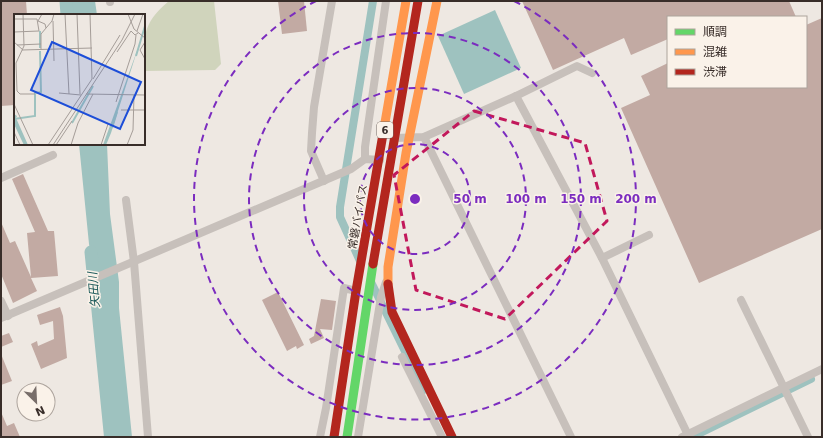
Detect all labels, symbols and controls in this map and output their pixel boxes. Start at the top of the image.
inset map [14,14,145,145]
legend [667,16,807,88]
text: 順調 [703,25,727,39]
text: 混雑 [703,45,727,59]
text: 渋滞 [703,65,727,79]
road number: 6 [377,122,393,138]
street label: 常磐バイパス [346,183,370,251]
centre of rings [408,192,422,206]
text: 50 m [453,192,487,206]
text: 100 m [505,192,547,206]
text: 150 m [560,192,602,206]
text: 200 m [615,192,657,206]
water label: 矢田川 [85,269,103,309]
north arrow [16,382,56,422]
text: N [33,403,47,418]

